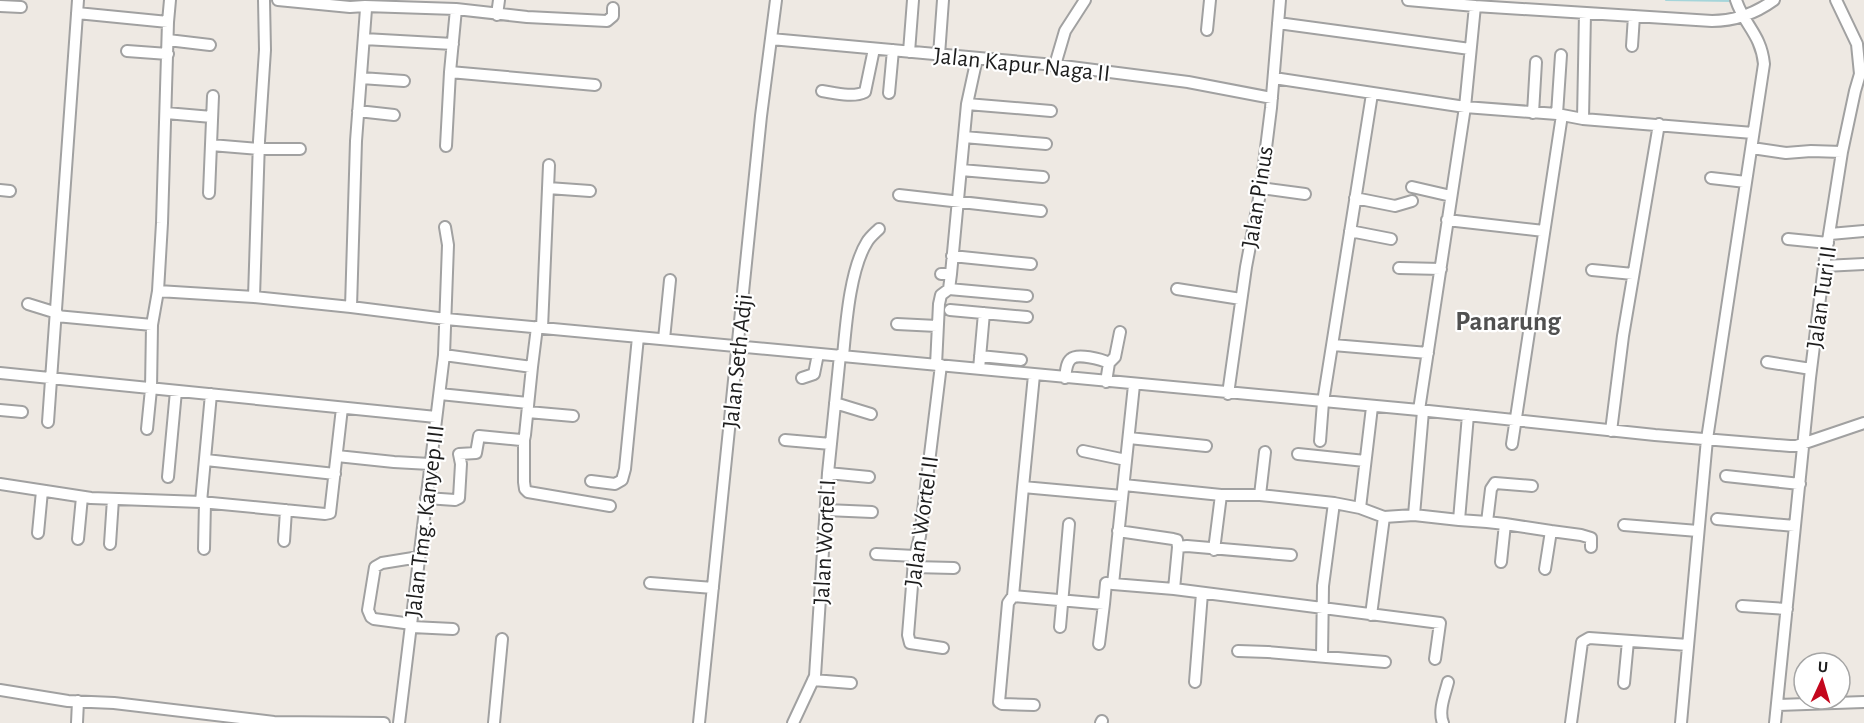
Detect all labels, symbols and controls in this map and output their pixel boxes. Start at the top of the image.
street label: Jalan Kapur Naga II [932,44,1111,86]
street label: Jalan Pinus [1238,144,1278,250]
street label: Jalan Turi II [1803,244,1841,350]
street label: Jalan Seth Adji [719,293,757,430]
district label: Panarung [1455,308,1561,335]
street label: Jalan Tmg. Kanyep III [401,423,449,619]
street label: Jalan Wortel II [901,454,943,588]
street label: Jalan Wortel I [810,479,840,605]
north arrow [1792,651,1852,711]
text: U [1817,659,1829,675]

